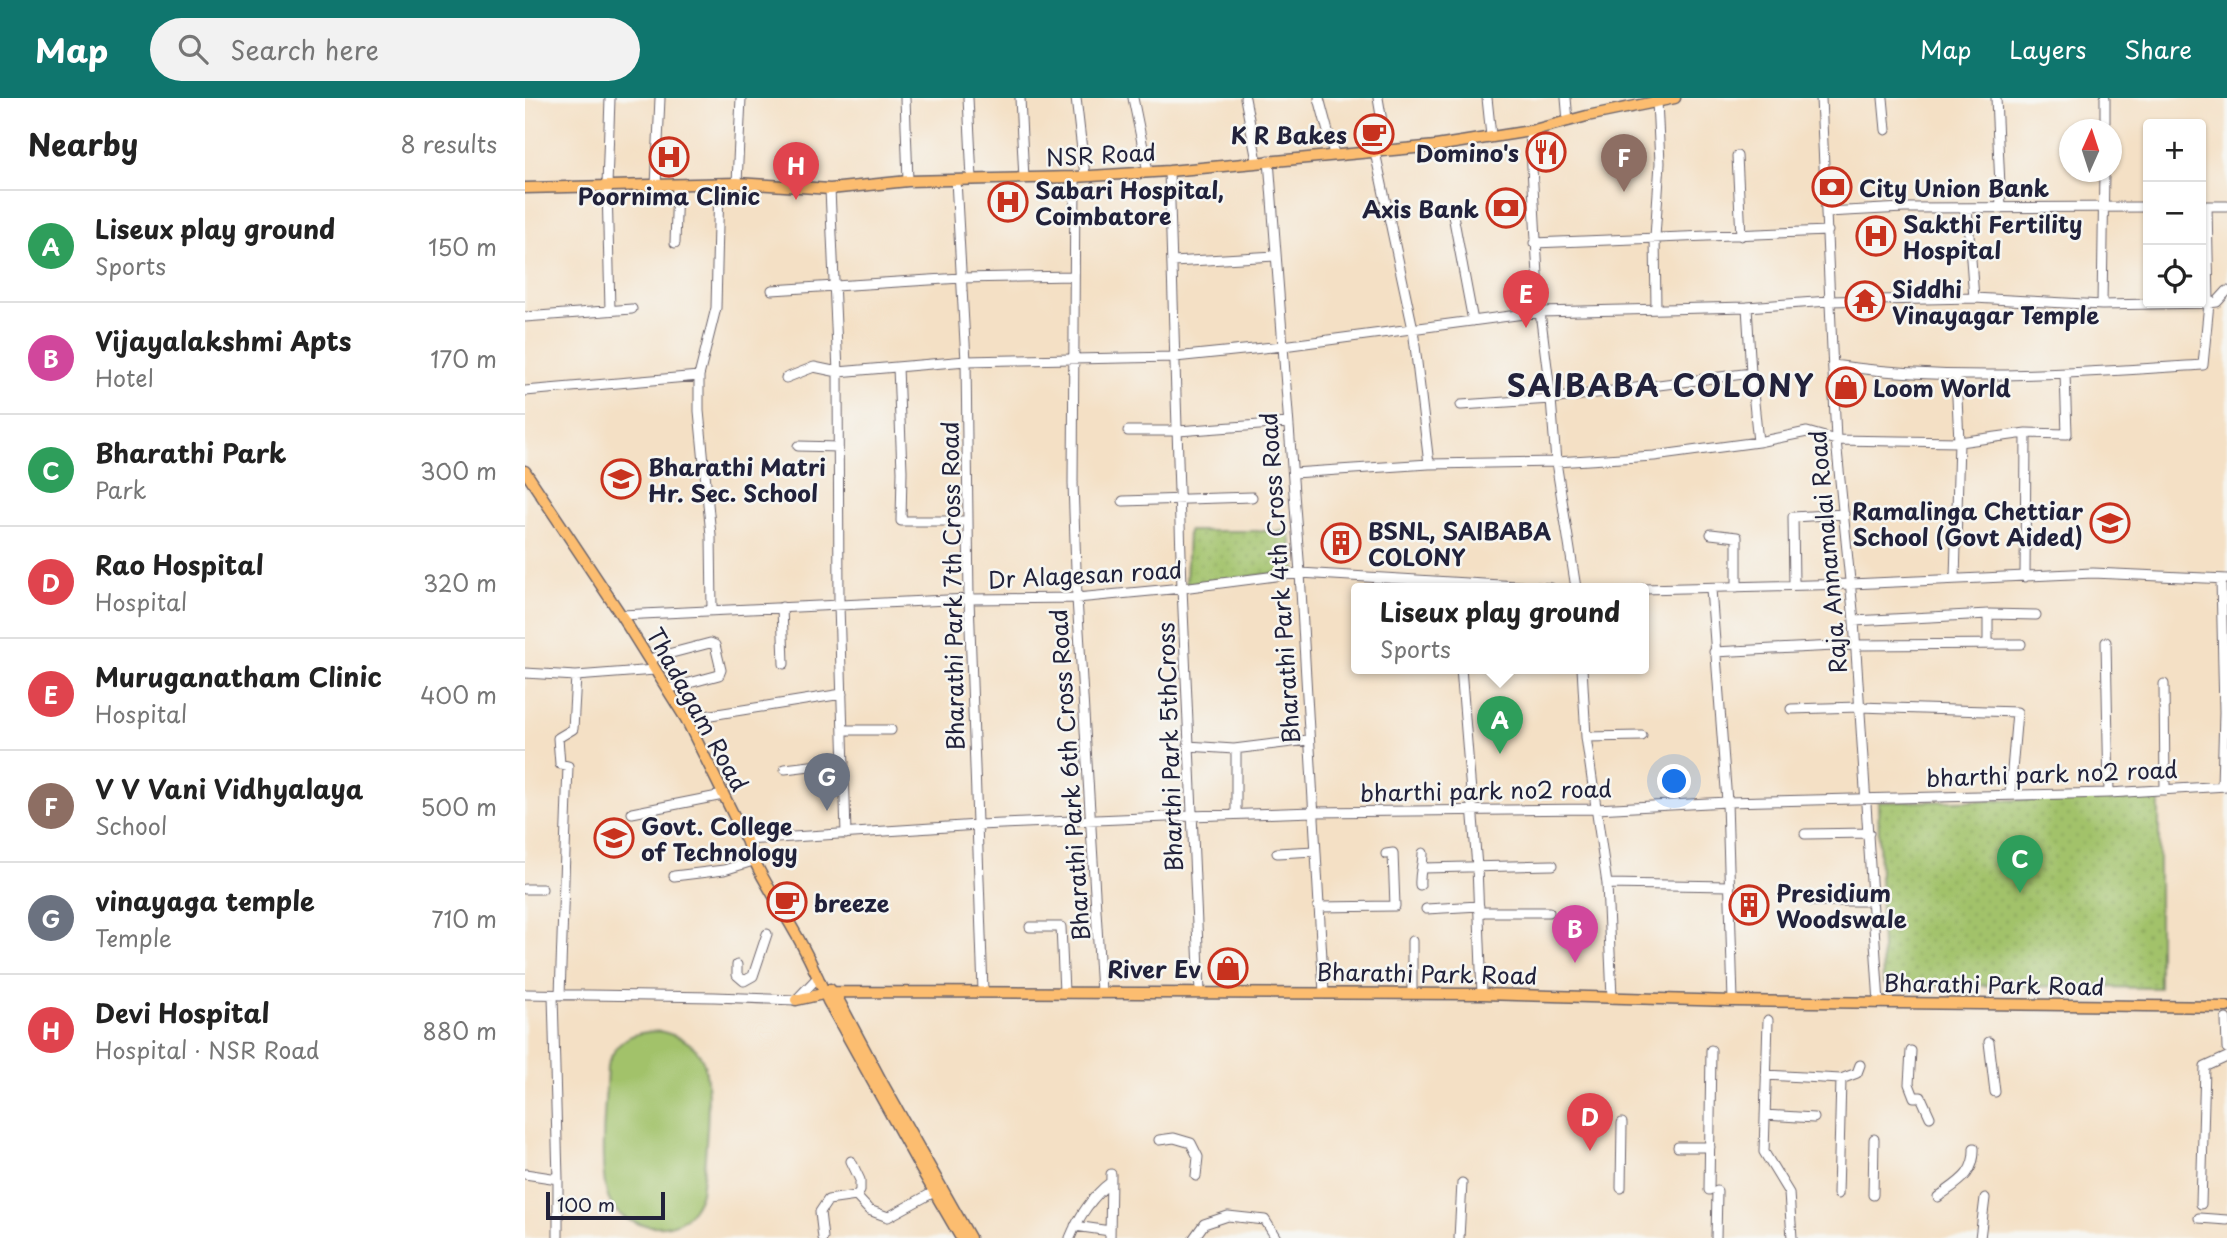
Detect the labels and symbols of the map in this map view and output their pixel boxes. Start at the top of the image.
cafe icon: K R Bakes [1353,113,1395,155]
place label: K R Bakes [1231,117,1347,152]
north arrow [2059,119,2122,182]
restaurant icon: Domino's [1525,131,1567,173]
street label: NSR Road [1045,134,1157,174]
pin: F [1601,134,1647,192]
place label: Domino's [1416,135,1519,170]
hospital icon: Poornima Clinic [648,136,690,178]
pin: H [773,142,819,200]
bank icon: City Union Bank [1811,166,1853,208]
place label: City Union Bank [1859,170,2050,205]
place label: Sabari Hospital, Coimbatore [1035,172,1224,233]
place label: Poornima Clinic [578,178,760,213]
hospital icon: Sabari Hospital, Coimbatore [987,181,1029,223]
bank icon: Axis Bank [1485,187,1527,229]
place label: Axis Bank [1362,191,1480,226]
place label: Sakthi Fertility Hospital [1903,206,2082,267]
hospital icon: Sakthi Fertility Hospital [1855,215,1897,257]
pin: E [1503,270,1549,328]
place label: Siddhi Vinayagar Temple [1892,271,2099,332]
temple icon: Siddhi Vinayagar Temple [1844,280,1886,322]
district label: SAIBABA COLONY [1507,362,1815,407]
shop icon: Loom World [1825,366,1867,408]
place label: Loom World [1873,370,2011,405]
street label: Bharathi Park 4th Cross Road [1250,411,1308,745]
street label: Bharathi Park 7th Cross Road [932,421,972,751]
street label: Raja Annamalai Road [1799,429,1855,675]
place label: Bharathi Matri Hr. Sec. School [648,449,826,510]
school or university icon: Bharathi Matri Hr. Sec. School [600,458,642,500]
place label: Ramalinga Chettiar School (Govt Aided) [1852,493,2083,554]
school or university icon: Ramalinga Chettiar School (Govt Aided) [2089,502,2131,544]
place label: BSNL, SAIBABA COLONY [1368,513,1551,574]
building icon: BSNL, SAIBABA COLONY [1320,522,1362,564]
street label: Dr Alagesan road [987,551,1183,597]
street label: Bharathi Park 6th Cross Road [1040,608,1098,942]
street label: Thadagam Road [638,621,758,797]
street label: Bharthi Park 5thCross [1147,622,1191,872]
pin: A [1477,696,1523,754]
street label: bharthi park no2 road [1926,751,2178,795]
pin: G [804,753,850,811]
your location [1657,764,1691,798]
street label: bharthi park no2 road [1360,770,1612,810]
place label: Govt. College of Technology [641,808,798,869]
school or university icon: Govt. College of Technology [593,817,635,859]
pin: C [1997,835,2043,893]
place label: Presidium Woodswale [1776,875,1907,936]
cafe icon: breeze [766,881,808,923]
building icon: Presidium Woodswale [1728,884,1770,926]
place label: breeze [814,885,890,920]
pin: B [1552,905,1598,963]
shop icon: River Ev [1207,947,1249,989]
place label: River Ev [1107,951,1201,986]
street label: Bharathi Park Road [1316,954,1538,992]
street label: Bharathi Park Road [1883,965,2105,1003]
pin: D [1567,1093,1613,1151]
scale bar [546,1189,665,1221]

